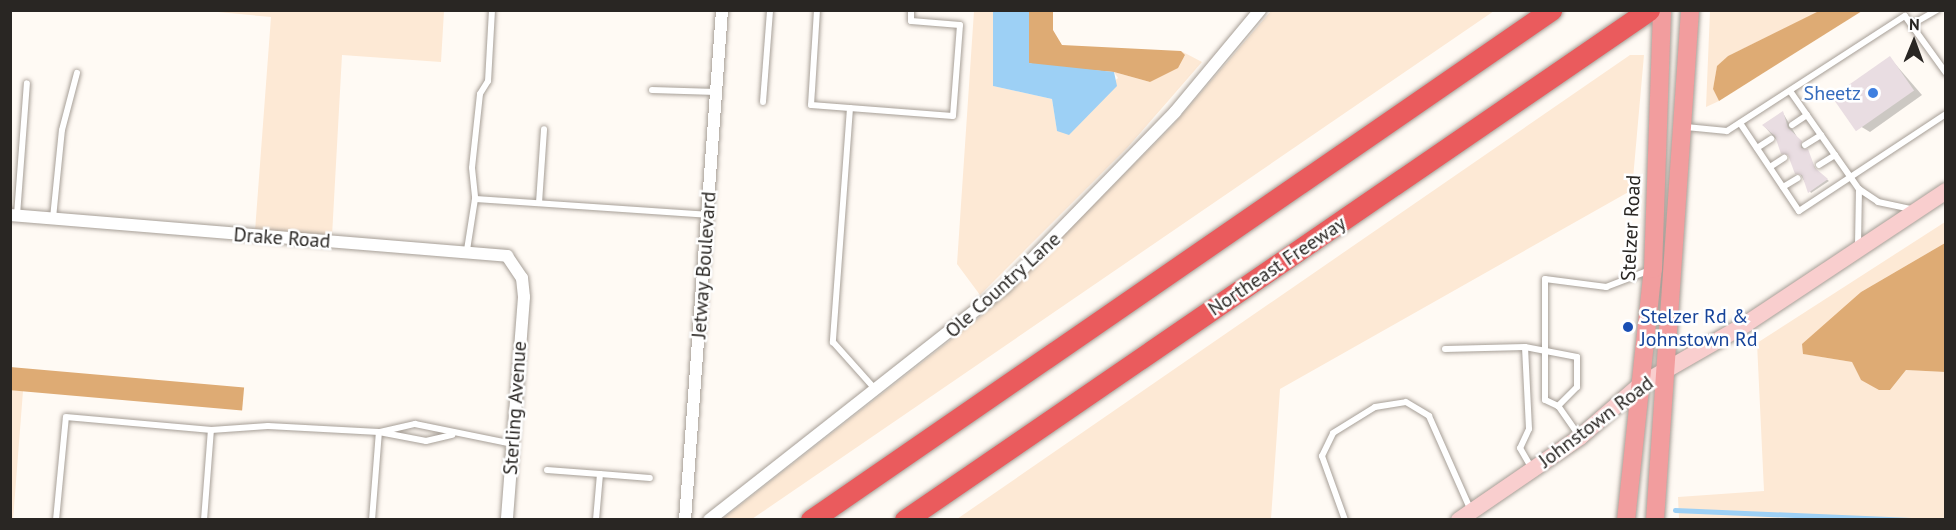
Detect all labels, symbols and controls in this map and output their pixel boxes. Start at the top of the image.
north arrow [1884,12,1944,72]
text: N [1909,14,1920,34]
place label: Sheetz [1804,81,1861,105]
marker: Sheetz [1866,86,1880,100]
street label: Stelzer Road [1616,174,1646,282]
street label: Jetway Boulevard [687,190,721,340]
street label: Northeast Freeway [1204,211,1350,321]
street label: Drake Road [233,223,331,253]
street label: Ole Country Lane [940,227,1066,343]
place label: Stelzer Rd & Johnstown Rd [1640,304,1758,351]
marker: Stelzer Rd & Johnstown Rd [1621,320,1635,334]
street label: Sterling Avenue [498,340,532,476]
street label: Johnstown Road [1534,371,1658,473]

